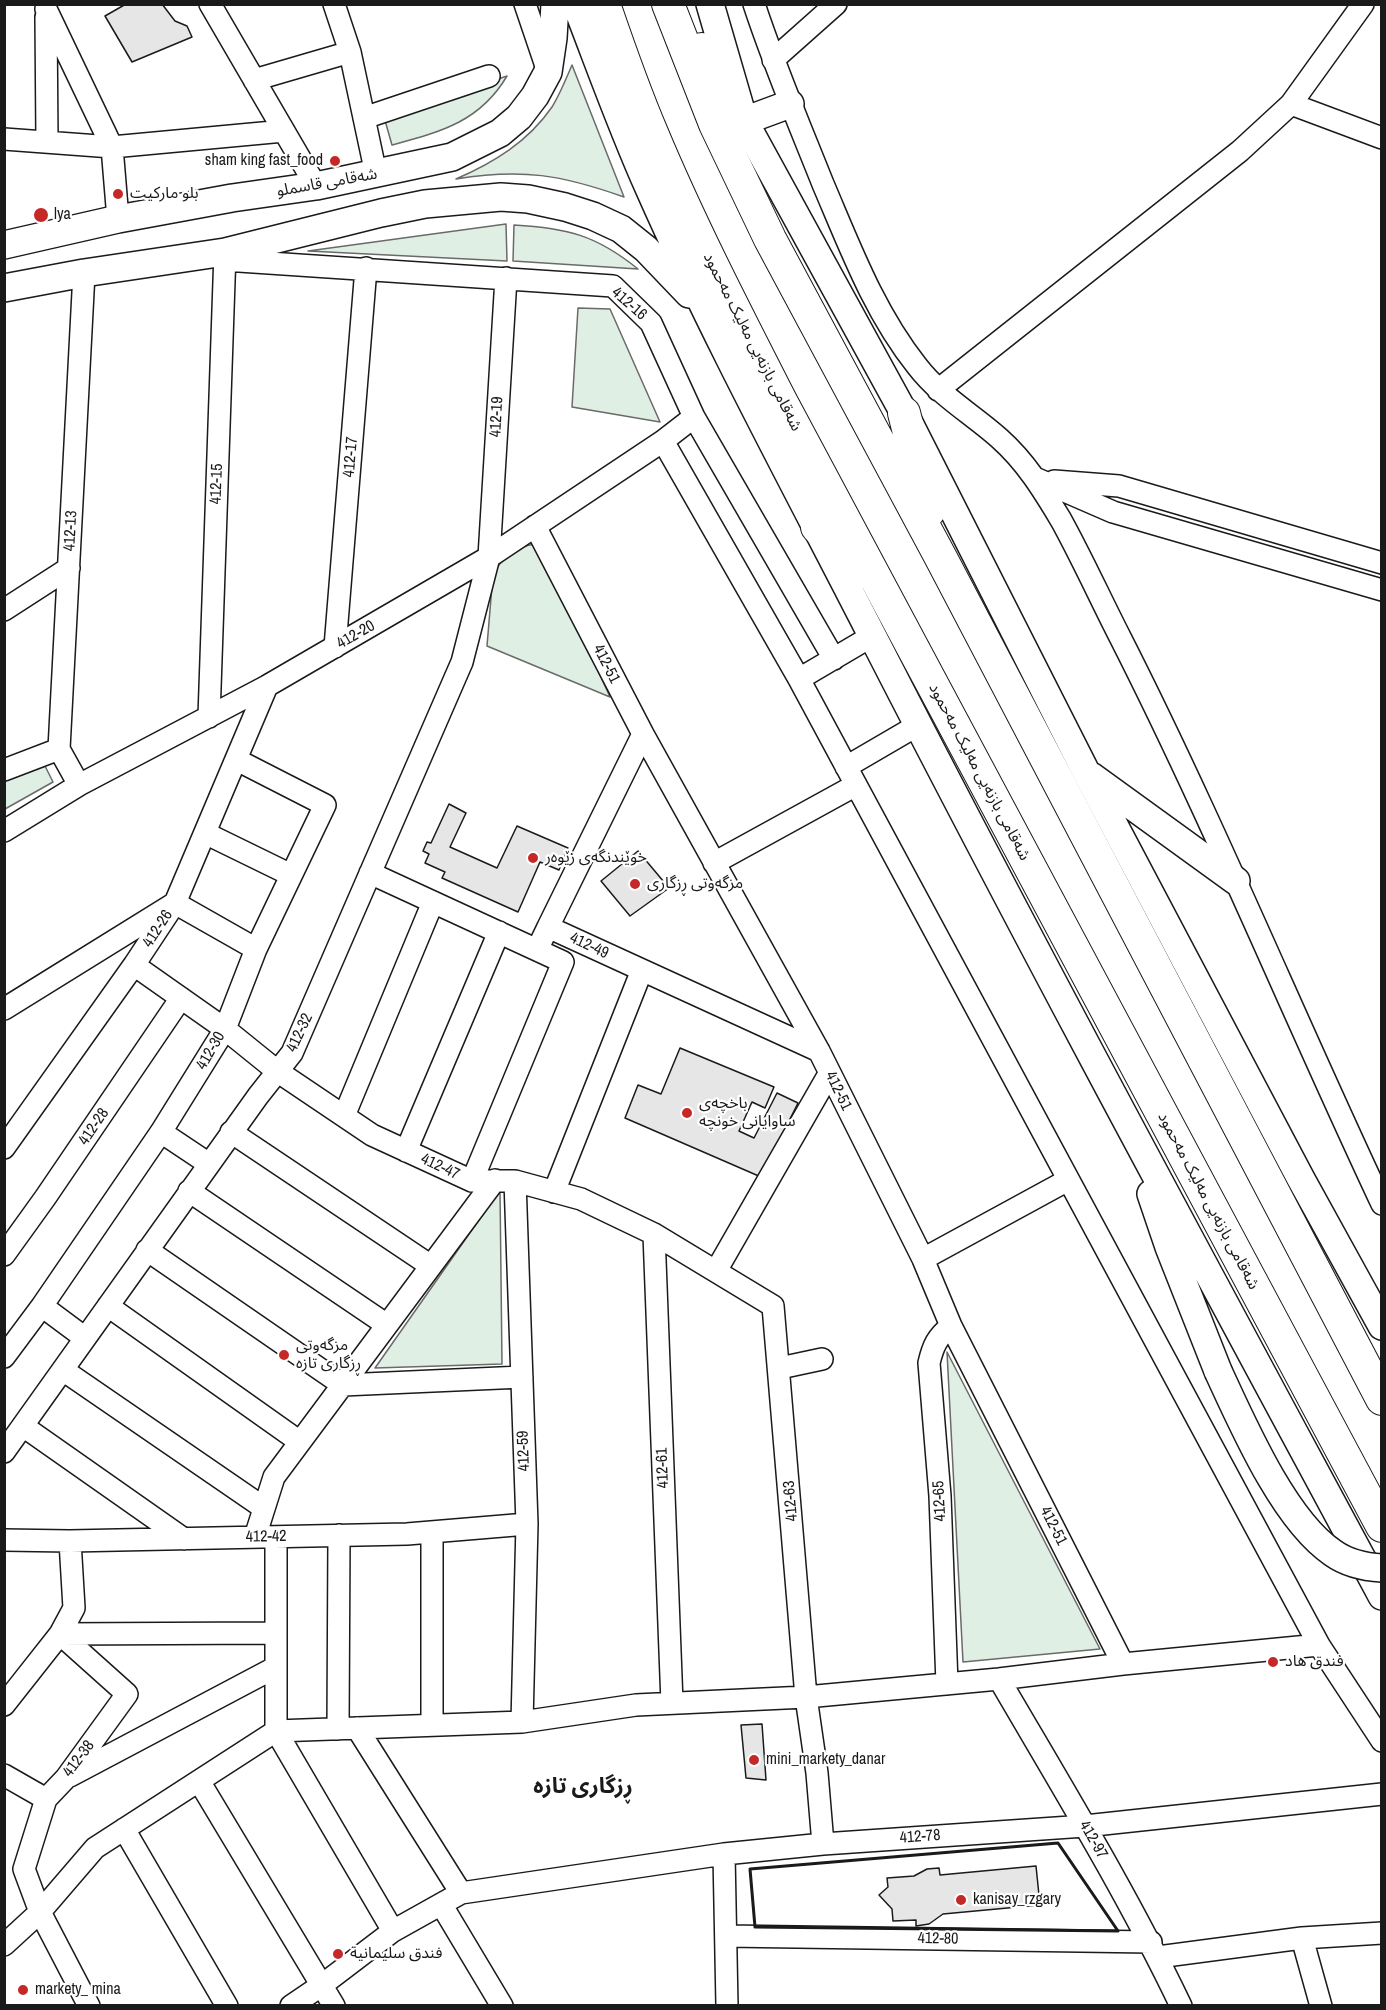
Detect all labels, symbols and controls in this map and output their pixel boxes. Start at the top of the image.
place label: sham king fast_food [205,151,323,171]
marker: sham king fast_food [328,154,342,168]
street label: شەقامی قاسملو [275,165,379,201]
place label: بلو ماركيت [130,184,199,204]
marker: بلو ماركيت [111,187,125,201]
place label: lya [54,205,71,225]
marker: lya [32,206,50,224]
street label: شەقامی بازنەیی مەلیک مەحمود [698,249,806,435]
street label: 412-16 [607,283,651,325]
street label: 412-19 [486,396,508,438]
street label: 412-17 [340,436,362,478]
street label: 412-15 [207,463,227,505]
street label: 412-13 [60,510,82,552]
street label: 412-20 [334,616,378,654]
street label: 412-51 [588,641,624,687]
street label: شەقامی بازنەیی مەلیک مەحمود [924,680,1034,864]
place label: خوێندنگەی زێوەر [545,848,647,868]
marker: خوێندنگەی زێوەر [526,851,540,865]
place label: مزگەوتی ڕزگاری [647,874,743,894]
marker: مزگەوتی ڕزگاری [628,877,642,891]
street label: 412-26 [139,907,177,951]
street label: 412-49 [566,929,612,963]
street label: 412-32 [283,1010,317,1056]
street label: 412-30 [192,1029,230,1073]
street label: 412-51 [820,1068,856,1114]
place label: باخچەی ساوایانی خونچە [699,1094,796,1132]
street label: 412-28 [75,1105,113,1149]
marker: باخچەی ساوایانی خونچە [680,1106,694,1120]
street label: شەقامی بازنەیی مەلیک مەحمود [1153,1109,1263,1293]
street label: 412-47 [417,1150,463,1184]
place label: مزگەوتی ڕزگاری تازە [296,1336,361,1374]
marker: مزگەوتی ڕزگاری تازە [277,1348,291,1362]
street label: 412-59 [514,1430,534,1472]
street label: 412-61 [653,1447,673,1489]
street label: 412-63 [780,1480,802,1522]
street label: 412-65 [929,1480,951,1522]
street label: 412-51 [1035,1503,1071,1549]
street label: 412-42 [245,1527,287,1547]
place label: فندق هاد [1285,1652,1344,1672]
marker: فندق هاد [1266,1655,1280,1669]
street label: 412-38 [59,1737,99,1781]
place label: mini_markety_danar [766,1750,885,1770]
marker: mini_markety_danar [747,1753,761,1767]
district label: ڕزگاری تازە [533,1774,633,1800]
street label: 412-97 [1074,1818,1112,1862]
street label: 412-78 [899,1826,941,1848]
place label: kanisay_rzgary [973,1890,1061,1910]
marker: kanisay_rzgary [954,1893,968,1907]
street label: 412-80 [917,1929,959,1949]
place label: فندق سليمانية [350,1944,442,1964]
marker: فندق سليمانية [331,1947,345,1961]
place label: markety_ mina [35,1980,121,2000]
marker: markety_ mina [16,1983,30,1997]

